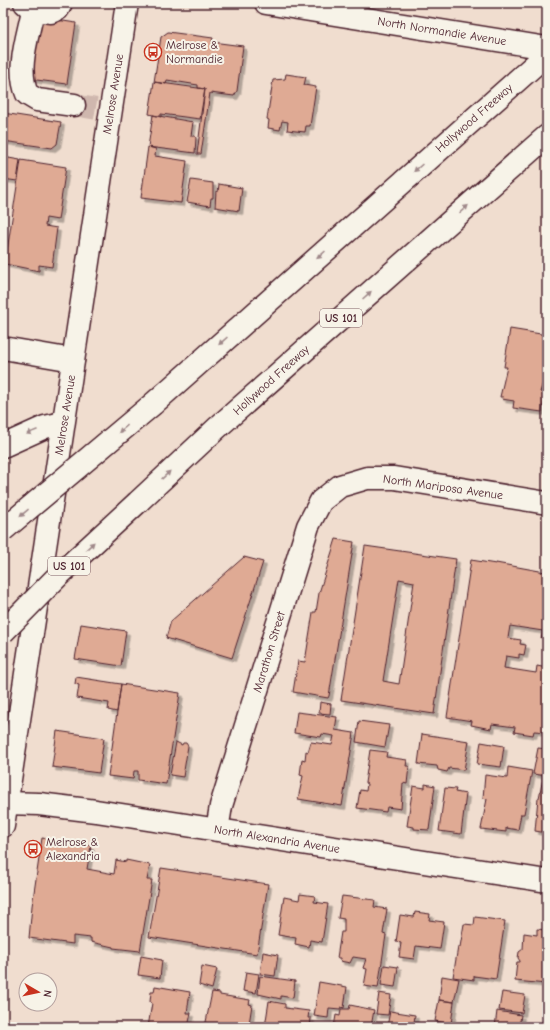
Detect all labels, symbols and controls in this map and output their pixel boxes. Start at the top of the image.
street label: North Normandie Avenue [377,14,507,48]
place label: Melrose & Normandie [166,38,223,66]
bus stop icon: Melrose & Normandie [143,42,163,62]
street label: Melrose Avenue [100,53,126,135]
street label: Hollywood Freeway [433,80,516,155]
one-way arrow [413,163,422,172]
one-way arrow [459,204,470,213]
one-way arrow [315,250,326,259]
one-way arrow [362,290,372,300]
road number: US 101 [320,309,362,327]
one-way arrow [219,336,228,345]
street label: Hollywood Freeway [230,342,312,418]
street label: Melrose Avenue [52,374,78,456]
one-way arrow [118,424,128,433]
one-way arrow [26,430,38,436]
one-way arrow [161,471,171,480]
street label: North Mariposa Avenue [382,472,504,502]
one-way arrow [18,508,29,517]
one-way arrow [85,541,96,550]
road number: US 101 [48,557,90,575]
street label: Marathon Street [250,609,288,694]
street label: North Alexandria Avenue [213,822,341,856]
place label: Melrose & Alexandria [46,835,100,863]
bus stop icon: Melrose & Alexandria [23,839,43,859]
north arrow [18,972,58,1012]
text: N [40,989,54,998]

